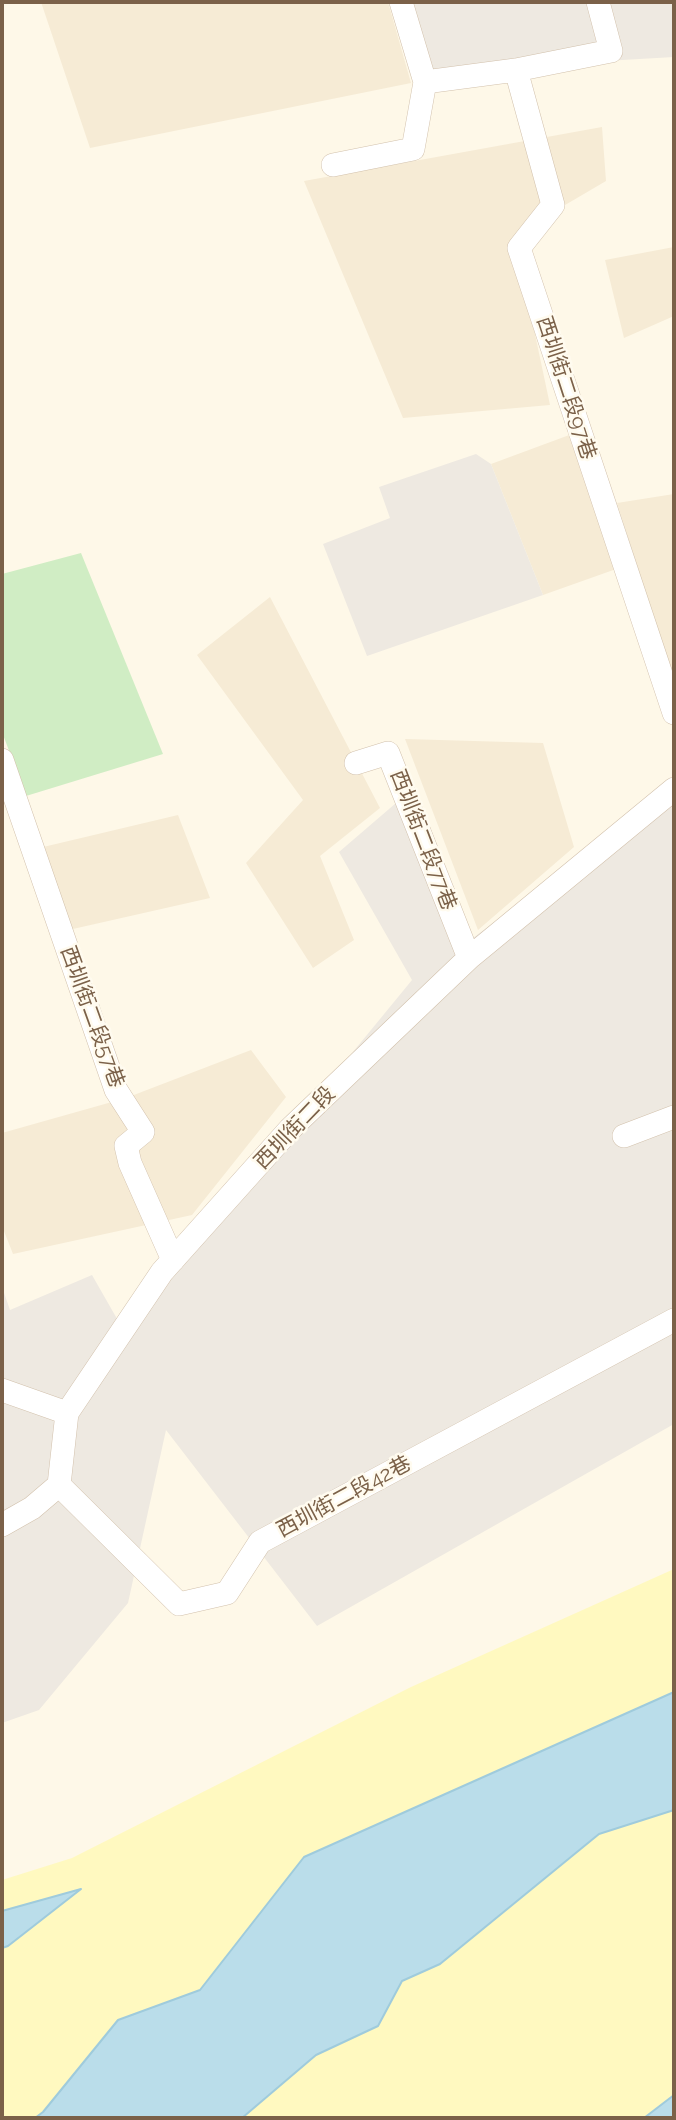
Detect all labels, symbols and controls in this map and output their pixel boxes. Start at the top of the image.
street label: 西圳街二段97巷 [531,313,601,463]
street label: 西圳街二段77巷 [385,766,461,914]
street label: 西圳街二段57巷 [55,943,129,1091]
street label: 西圳街二段 [249,1081,341,1175]
street label: 西圳街二段42巷 [273,1451,415,1543]

